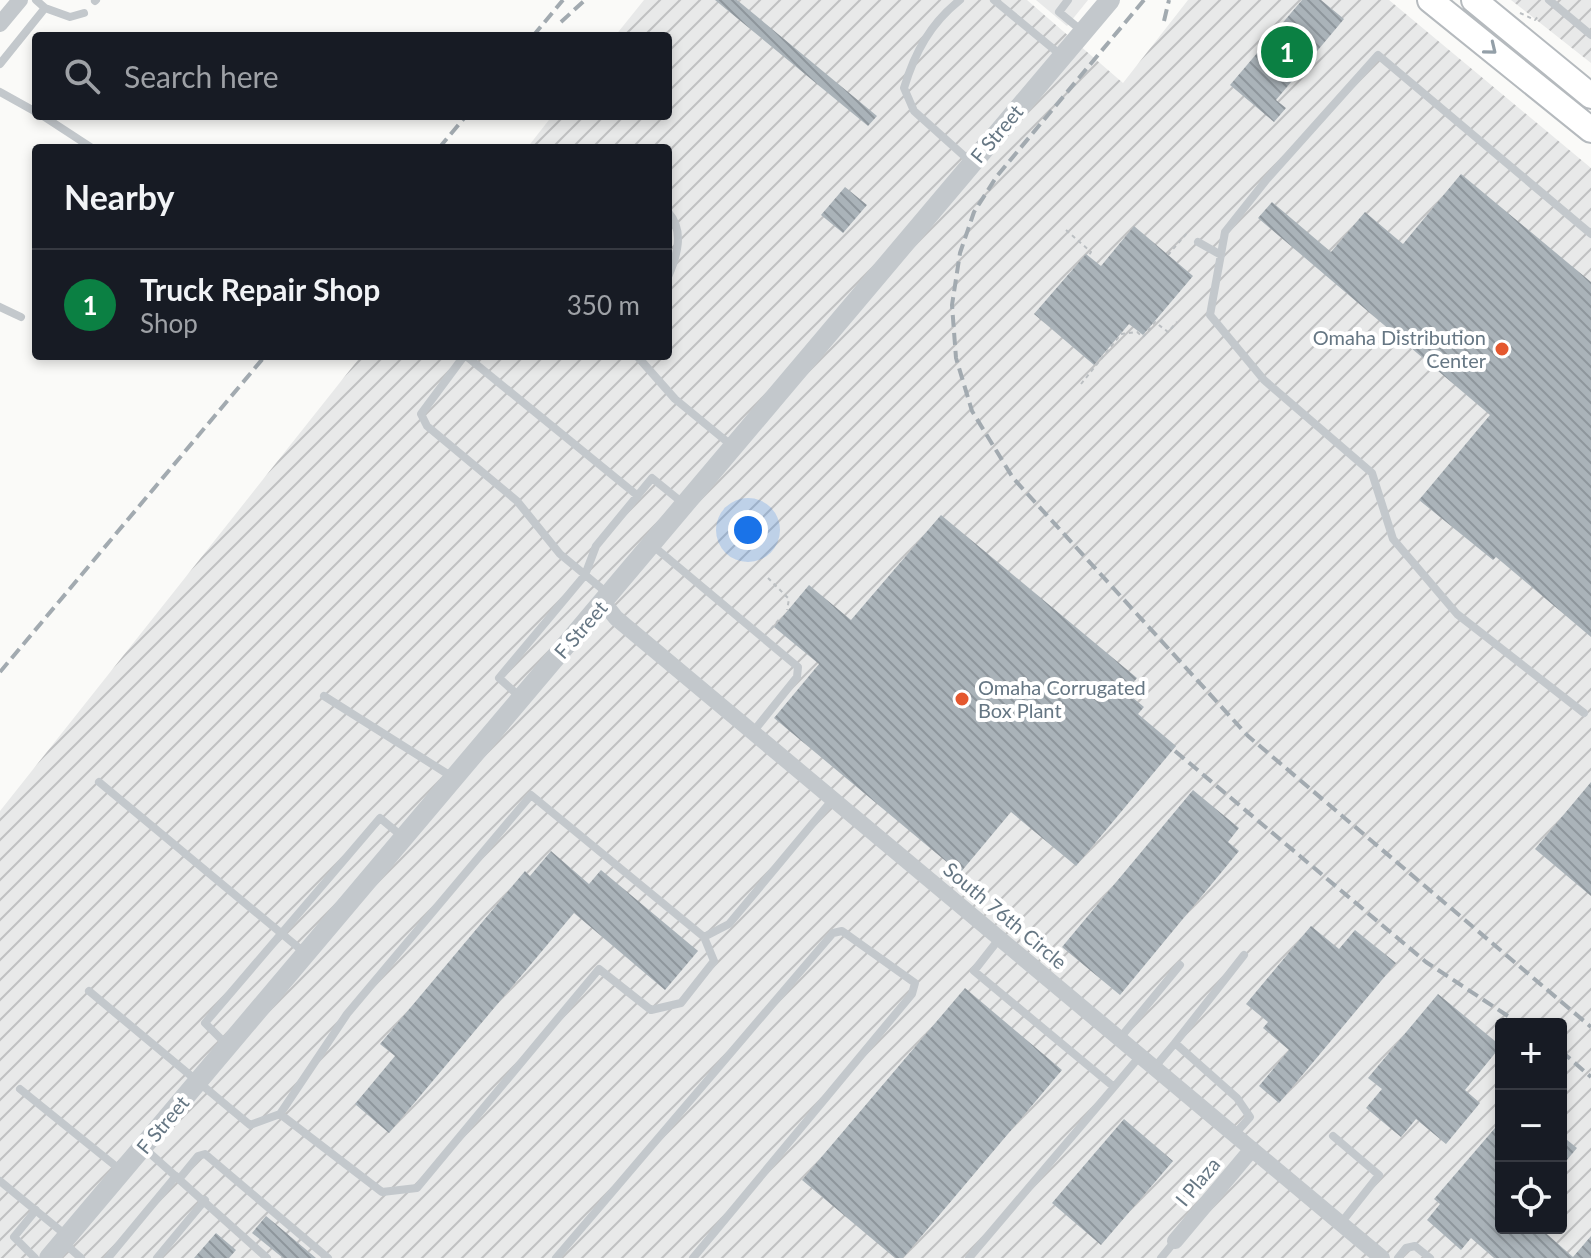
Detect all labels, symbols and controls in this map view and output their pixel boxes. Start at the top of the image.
pin: 1 [1261,22,1313,82]
search box [32,32,672,120]
one-way arrow [1482,39,1496,54]
icon: search [60,54,104,98]
text: Search here [124,58,279,94]
street label: F Street [965,99,1027,167]
text: Nearby [64,176,175,217]
text: Truck Repair Shop [140,271,380,307]
text: 1 [82,289,98,321]
text: 350 m [567,289,640,321]
text: Shop [140,307,198,339]
place label: Omaha Distribution Center [1313,325,1487,372]
marker: Omaha Distribution Center [1493,340,1511,358]
your location [728,510,768,550]
street label: F Street [549,596,612,663]
place label: Omaha Corrugated Box Plant [978,675,1146,722]
marker: Omaha Corrugated Box Plant [953,690,971,708]
street label: South 76th Circle [939,857,1072,974]
map controls [1495,1018,1567,1234]
button: + [1495,1018,1567,1090]
street label: F Street [131,1090,193,1158]
button: − [1495,1090,1567,1162]
street label: I Plaza [1170,1152,1225,1211]
button: locate [1495,1162,1567,1234]

